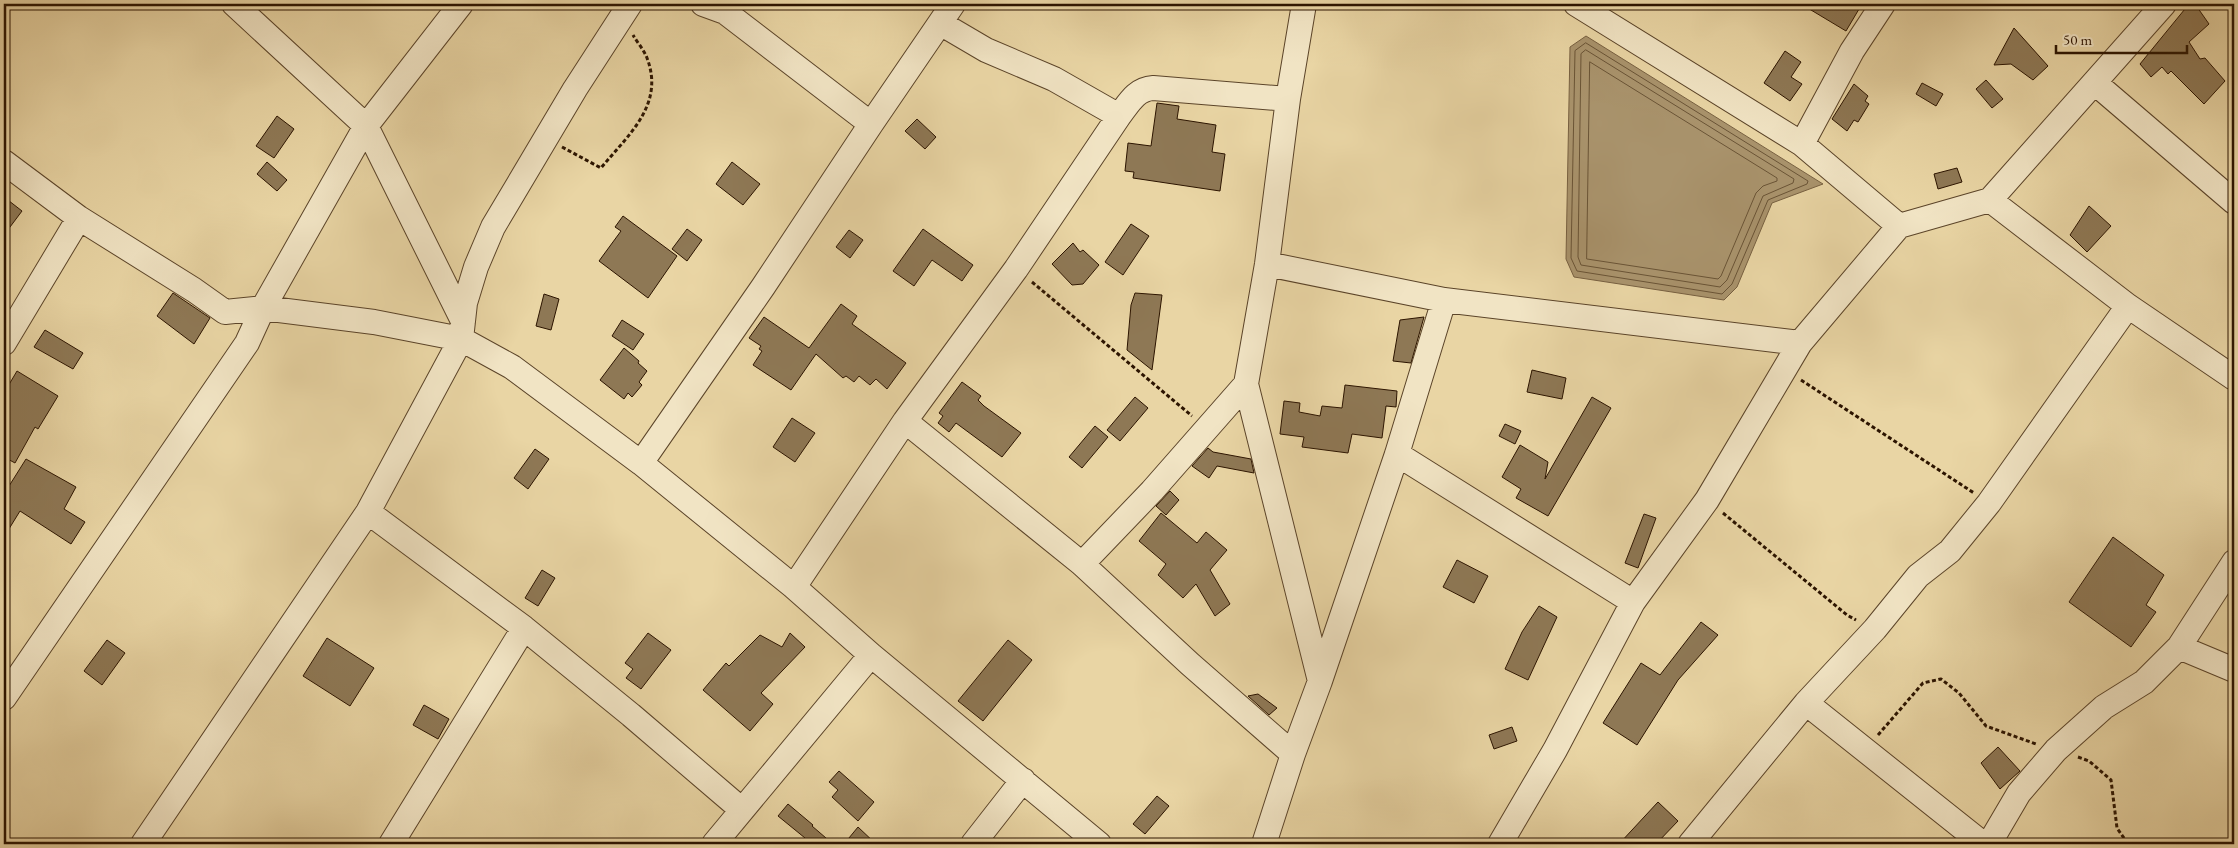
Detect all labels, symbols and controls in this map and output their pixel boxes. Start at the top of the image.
scale bar [2056,22,2187,54]
text: 50 m [2063,30,2092,49]

